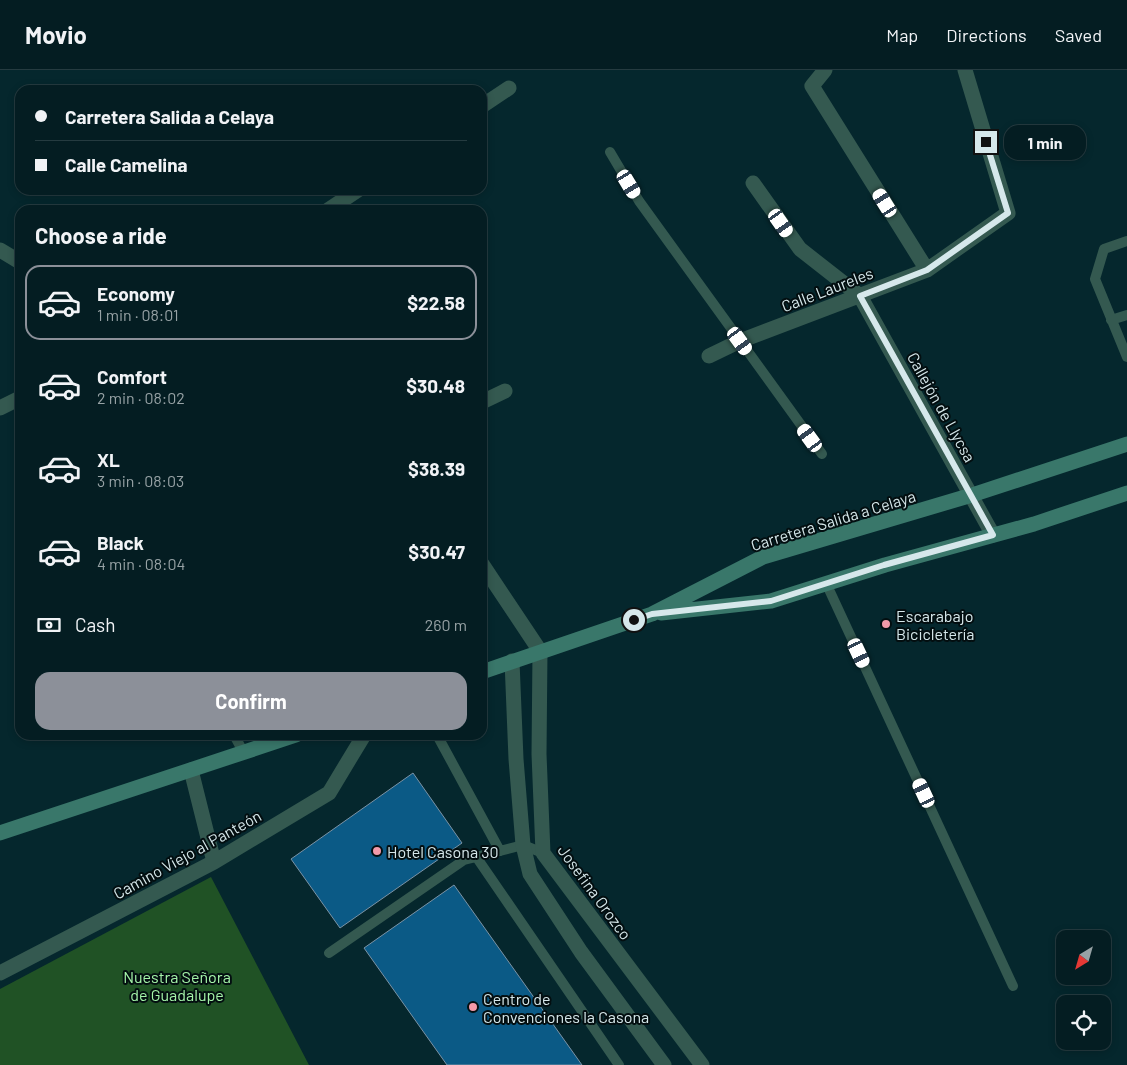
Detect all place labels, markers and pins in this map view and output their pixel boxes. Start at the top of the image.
place label: Escarabajo Bicicletería [896,606,974,643]
marker: Escarabajo Bicicletería [880,618,892,630]
place label: Hotel Casona 30 [387,842,499,861]
marker: Hotel Casona 30 [371,845,383,857]
place label: Centro de Convenciones la Casona [483,989,649,1026]
marker: Centro de Convenciones la Casona [467,1001,479,1013]

